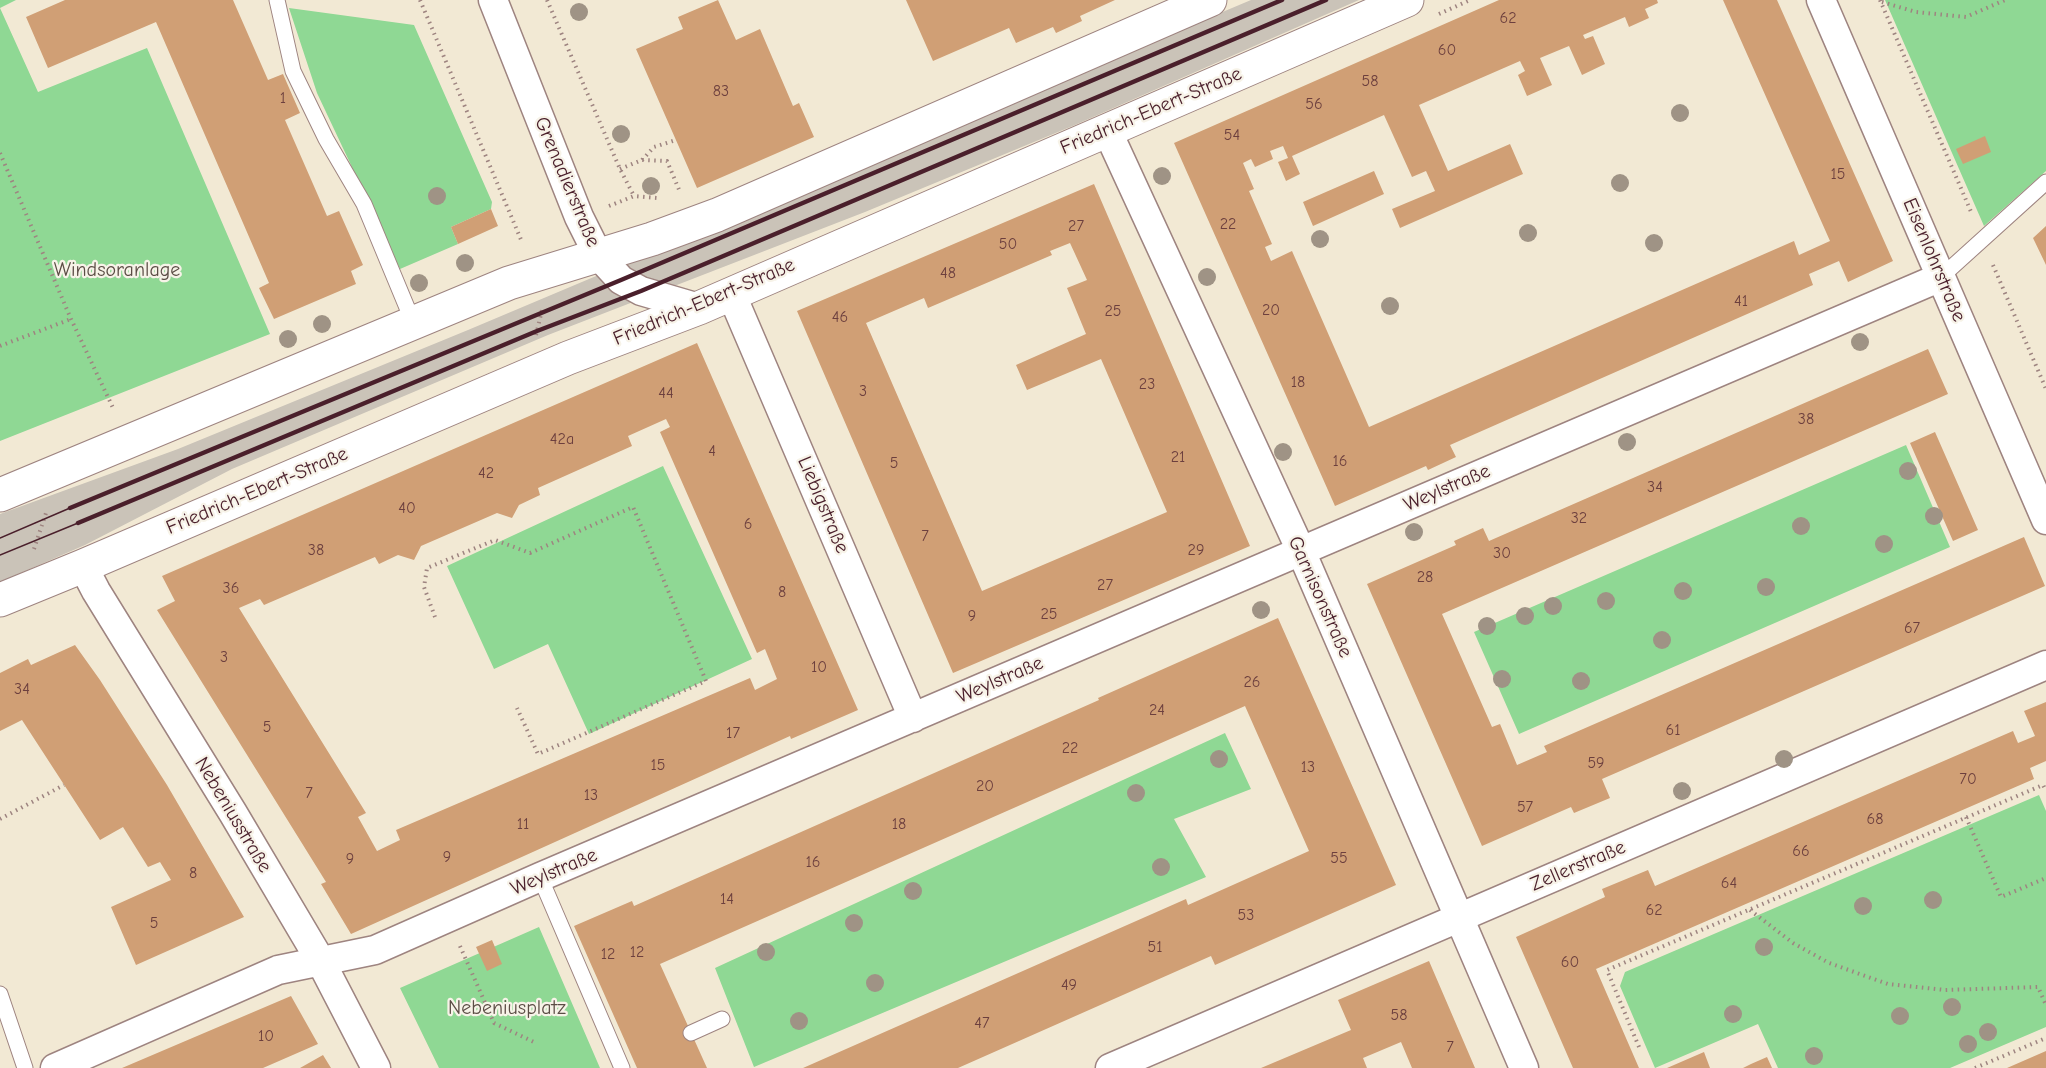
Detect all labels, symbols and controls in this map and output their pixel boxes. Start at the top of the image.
house number: 62 [1499,8,1517,28]
house number: 60 [1438,40,1456,60]
street label: Friedrich-Ebert-Straße [1056,62,1246,160]
house number: 58 [1362,71,1378,91]
house number: 83 [713,81,729,101]
house number: 1 [280,88,286,108]
house number: 56 [1305,94,1323,114]
street label: Grenadierstraße [529,113,605,251]
house number: 54 [1224,125,1240,145]
house number: 15 [1830,164,1846,184]
street label: Eisenlohrstraße [1897,195,1971,325]
house number: 22 [1220,214,1236,234]
house number: 27 [1068,216,1084,236]
house number: 50 [999,234,1017,254]
street label: Friedrich-Ebert-Straße [609,253,799,351]
park label: Windsoranlage [54,258,180,282]
house number: 48 [940,263,956,283]
house number: 41 [1734,291,1748,311]
house number: 20 [1262,300,1280,320]
house number: 25 [1104,301,1122,321]
house number: 46 [832,307,848,327]
house number: 18 [1291,372,1305,392]
house number: 23 [1139,374,1155,394]
house number: 3 [859,381,867,401]
house number: 44 [658,383,674,403]
house number: 38 [1798,409,1814,429]
house number: 42a [550,429,574,449]
house number: 4 [708,441,716,461]
street label: Friedrich-Ebert-Straße [162,442,352,540]
house number: 21 [1171,447,1185,467]
house number: 16 [1332,451,1348,471]
street label: Liebigstraße [792,453,854,557]
house number: 5 [890,453,898,473]
street label: Weylstraße [1400,459,1494,517]
house number: 42 [478,463,494,483]
house number: 34 [1647,477,1663,497]
house number: 40 [398,498,416,518]
house number: 32 [1571,508,1587,528]
house number: 6 [744,514,752,534]
house number: 7 [921,526,929,546]
street label: Garnisonstraße [1282,532,1358,662]
house number: 38 [308,540,324,560]
house number: 29 [1188,540,1204,560]
house number: 30 [1493,543,1511,563]
house number: 28 [1417,567,1433,587]
house number: 27 [1097,575,1113,595]
house number: 36 [223,578,239,598]
house number: 8 [778,582,786,602]
house number: 25 [1040,604,1058,624]
house number: 9 [968,606,976,626]
house number: 67 [1904,618,1920,638]
house number: 3 [220,647,228,667]
street label: Weylstraße [953,651,1047,709]
house number: 10 [811,657,827,677]
house number: 26 [1243,672,1261,692]
house number: 34 [14,679,30,699]
house number: 24 [1149,700,1165,720]
house number: 5 [263,717,271,737]
house number: 61 [1665,720,1681,740]
house number: 17 [726,723,740,743]
house number: 22 [1062,738,1078,758]
street label: Nebeniusstraße [189,753,277,877]
house number: 59 [1587,753,1605,773]
house number: 15 [650,755,666,775]
house number: 13 [1301,757,1315,777]
house number: 70 [1959,769,1977,789]
house number: 20 [976,776,994,796]
house number: 7 [305,783,313,803]
house number: 13 [584,785,598,805]
house number: 57 [1517,797,1533,817]
house number: 68 [1867,809,1883,829]
house number: 11 [517,814,529,834]
house number: 18 [892,814,906,834]
street label: Zellerstraße [1527,835,1629,897]
house number: 66 [1792,841,1810,861]
street label: Weylstraße [507,843,601,901]
house number: 9 [443,847,451,867]
house number: 55 [1330,848,1348,868]
house number: 9 [346,849,354,869]
house number: 16 [805,852,821,872]
house number: 8 [189,863,197,883]
house number: 64 [1721,873,1737,893]
house number: 14 [720,889,734,909]
house number: 62 [1645,900,1663,920]
house number: 53 [1238,905,1254,925]
house number: 5 [150,913,158,933]
house number: 51 [1147,937,1163,957]
house number: 12 [630,942,644,962]
house number: 12 [601,944,615,964]
house number: 60 [1561,952,1579,972]
house number: 49 [1061,975,1077,995]
park label: Nebeniusplatz [448,996,566,1020]
house number: 58 [1391,1005,1407,1025]
house number: 47 [974,1013,990,1033]
house number: 10 [258,1026,274,1046]
house number: 7 [1446,1037,1454,1057]

